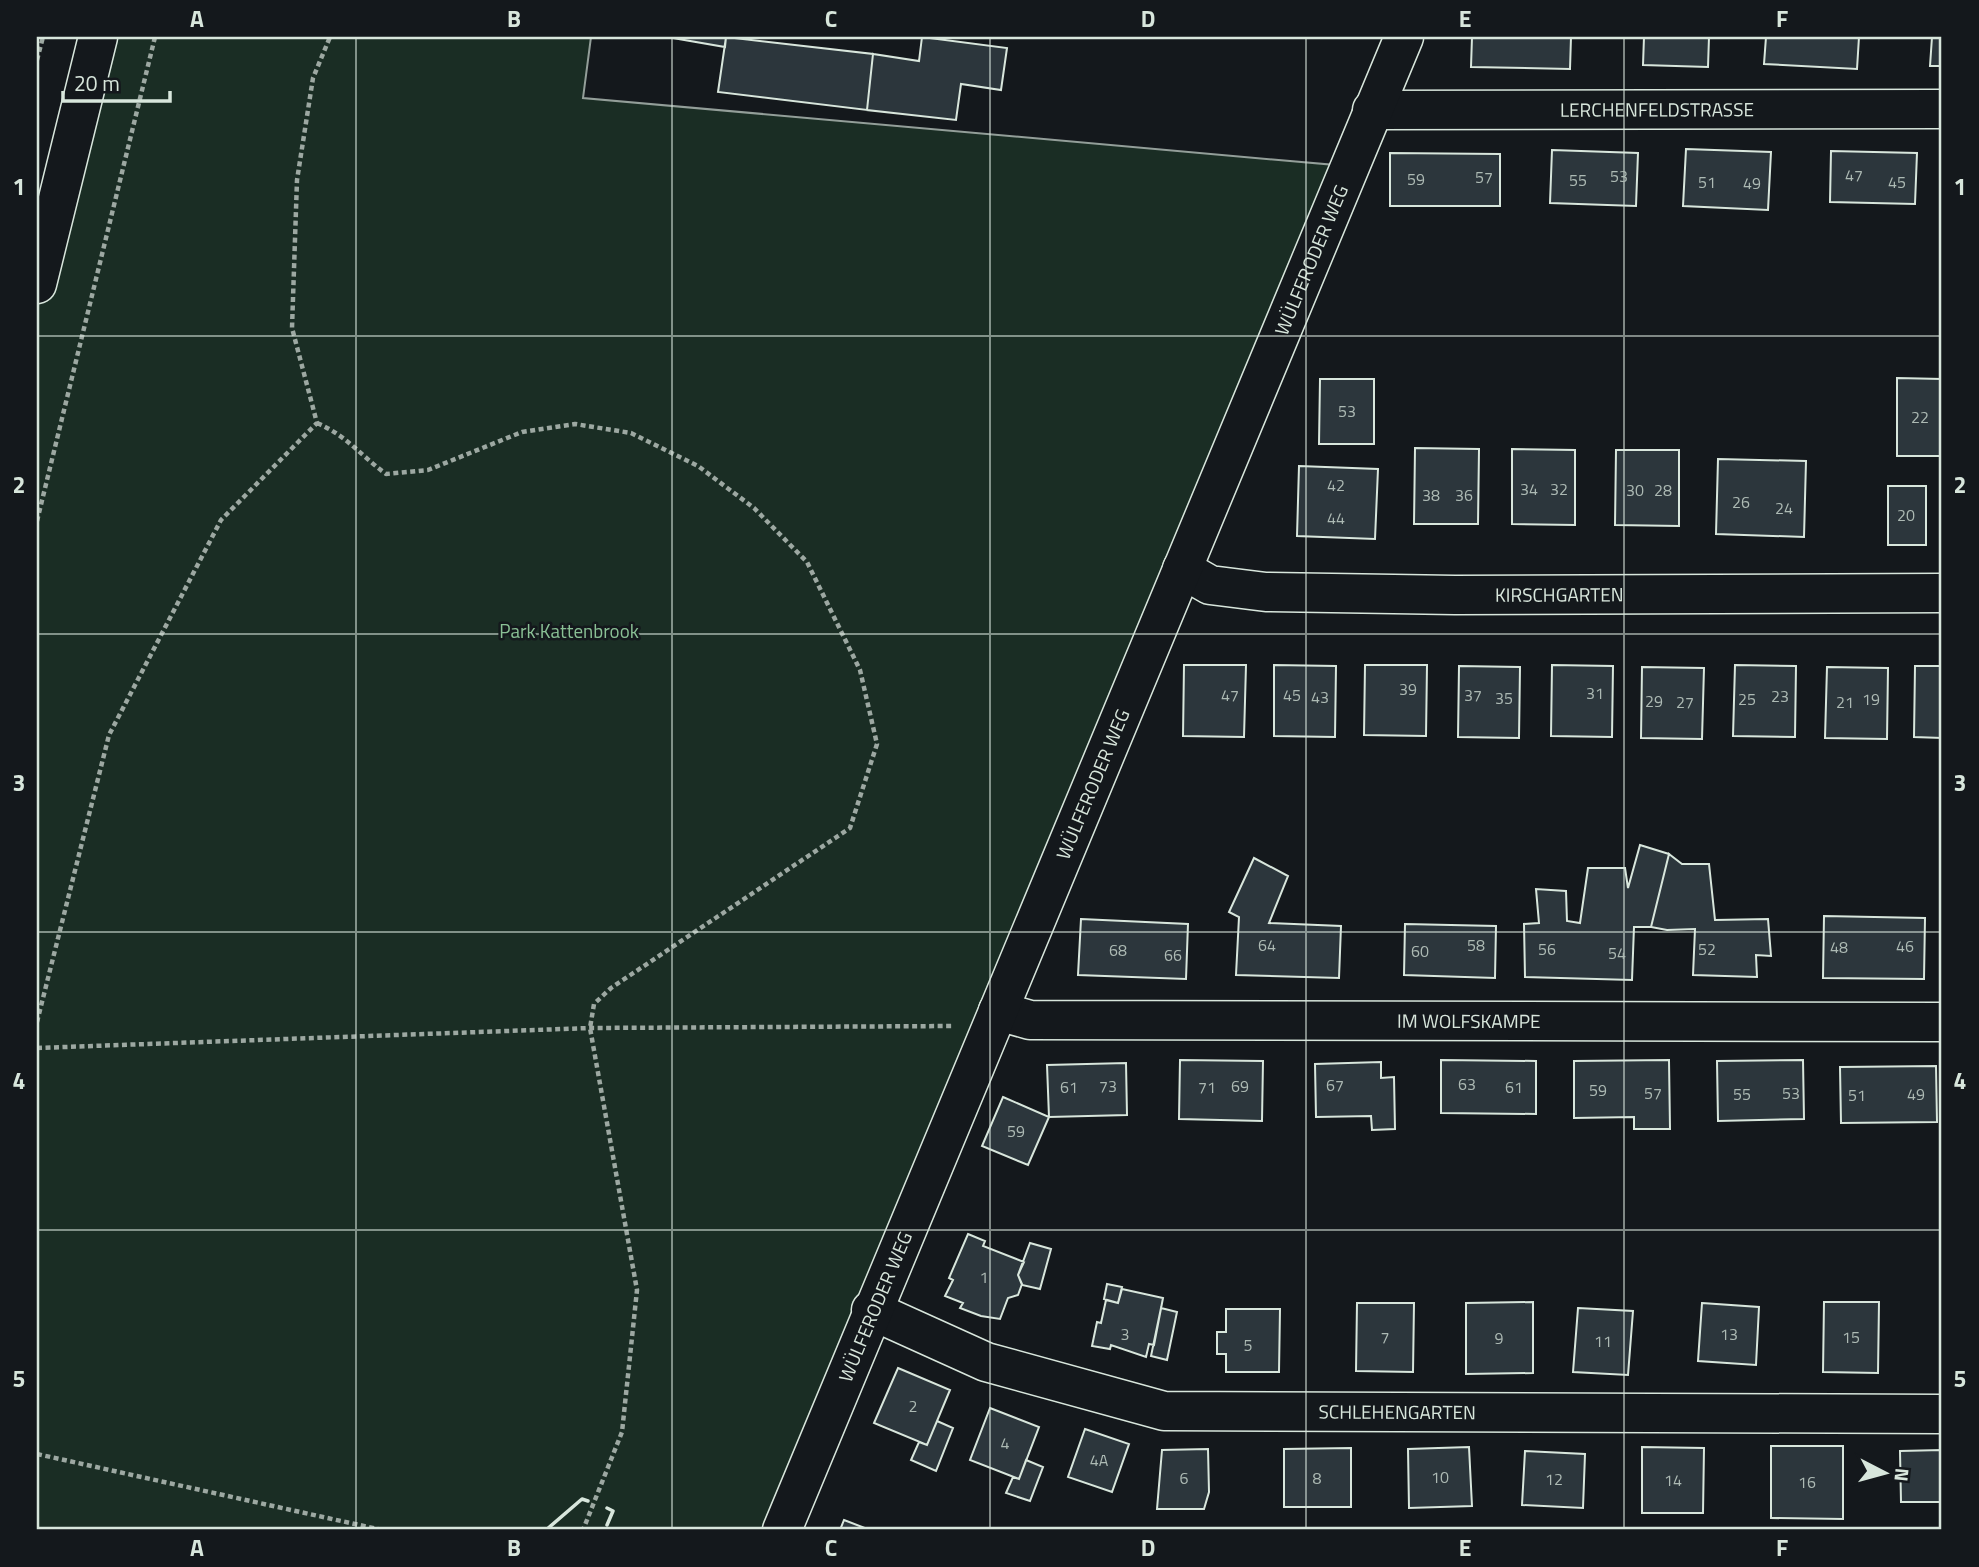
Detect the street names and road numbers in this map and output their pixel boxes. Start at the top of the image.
street label: LERCHENFELDSTRASSE [1560,94,1754,124]
street label: WÜLFERODER WEG [1266,180,1355,339]
street label: KIRSCHGARTEN [1495,579,1624,609]
street label: WÜLFERODER WEG [1048,704,1137,864]
street label: IM WOLFSKAMPE [1397,1006,1540,1035]
street label: WÜLFERODER WEG [830,1227,919,1386]
street label: SCHLEHENGARTEN [1318,1397,1476,1426]

